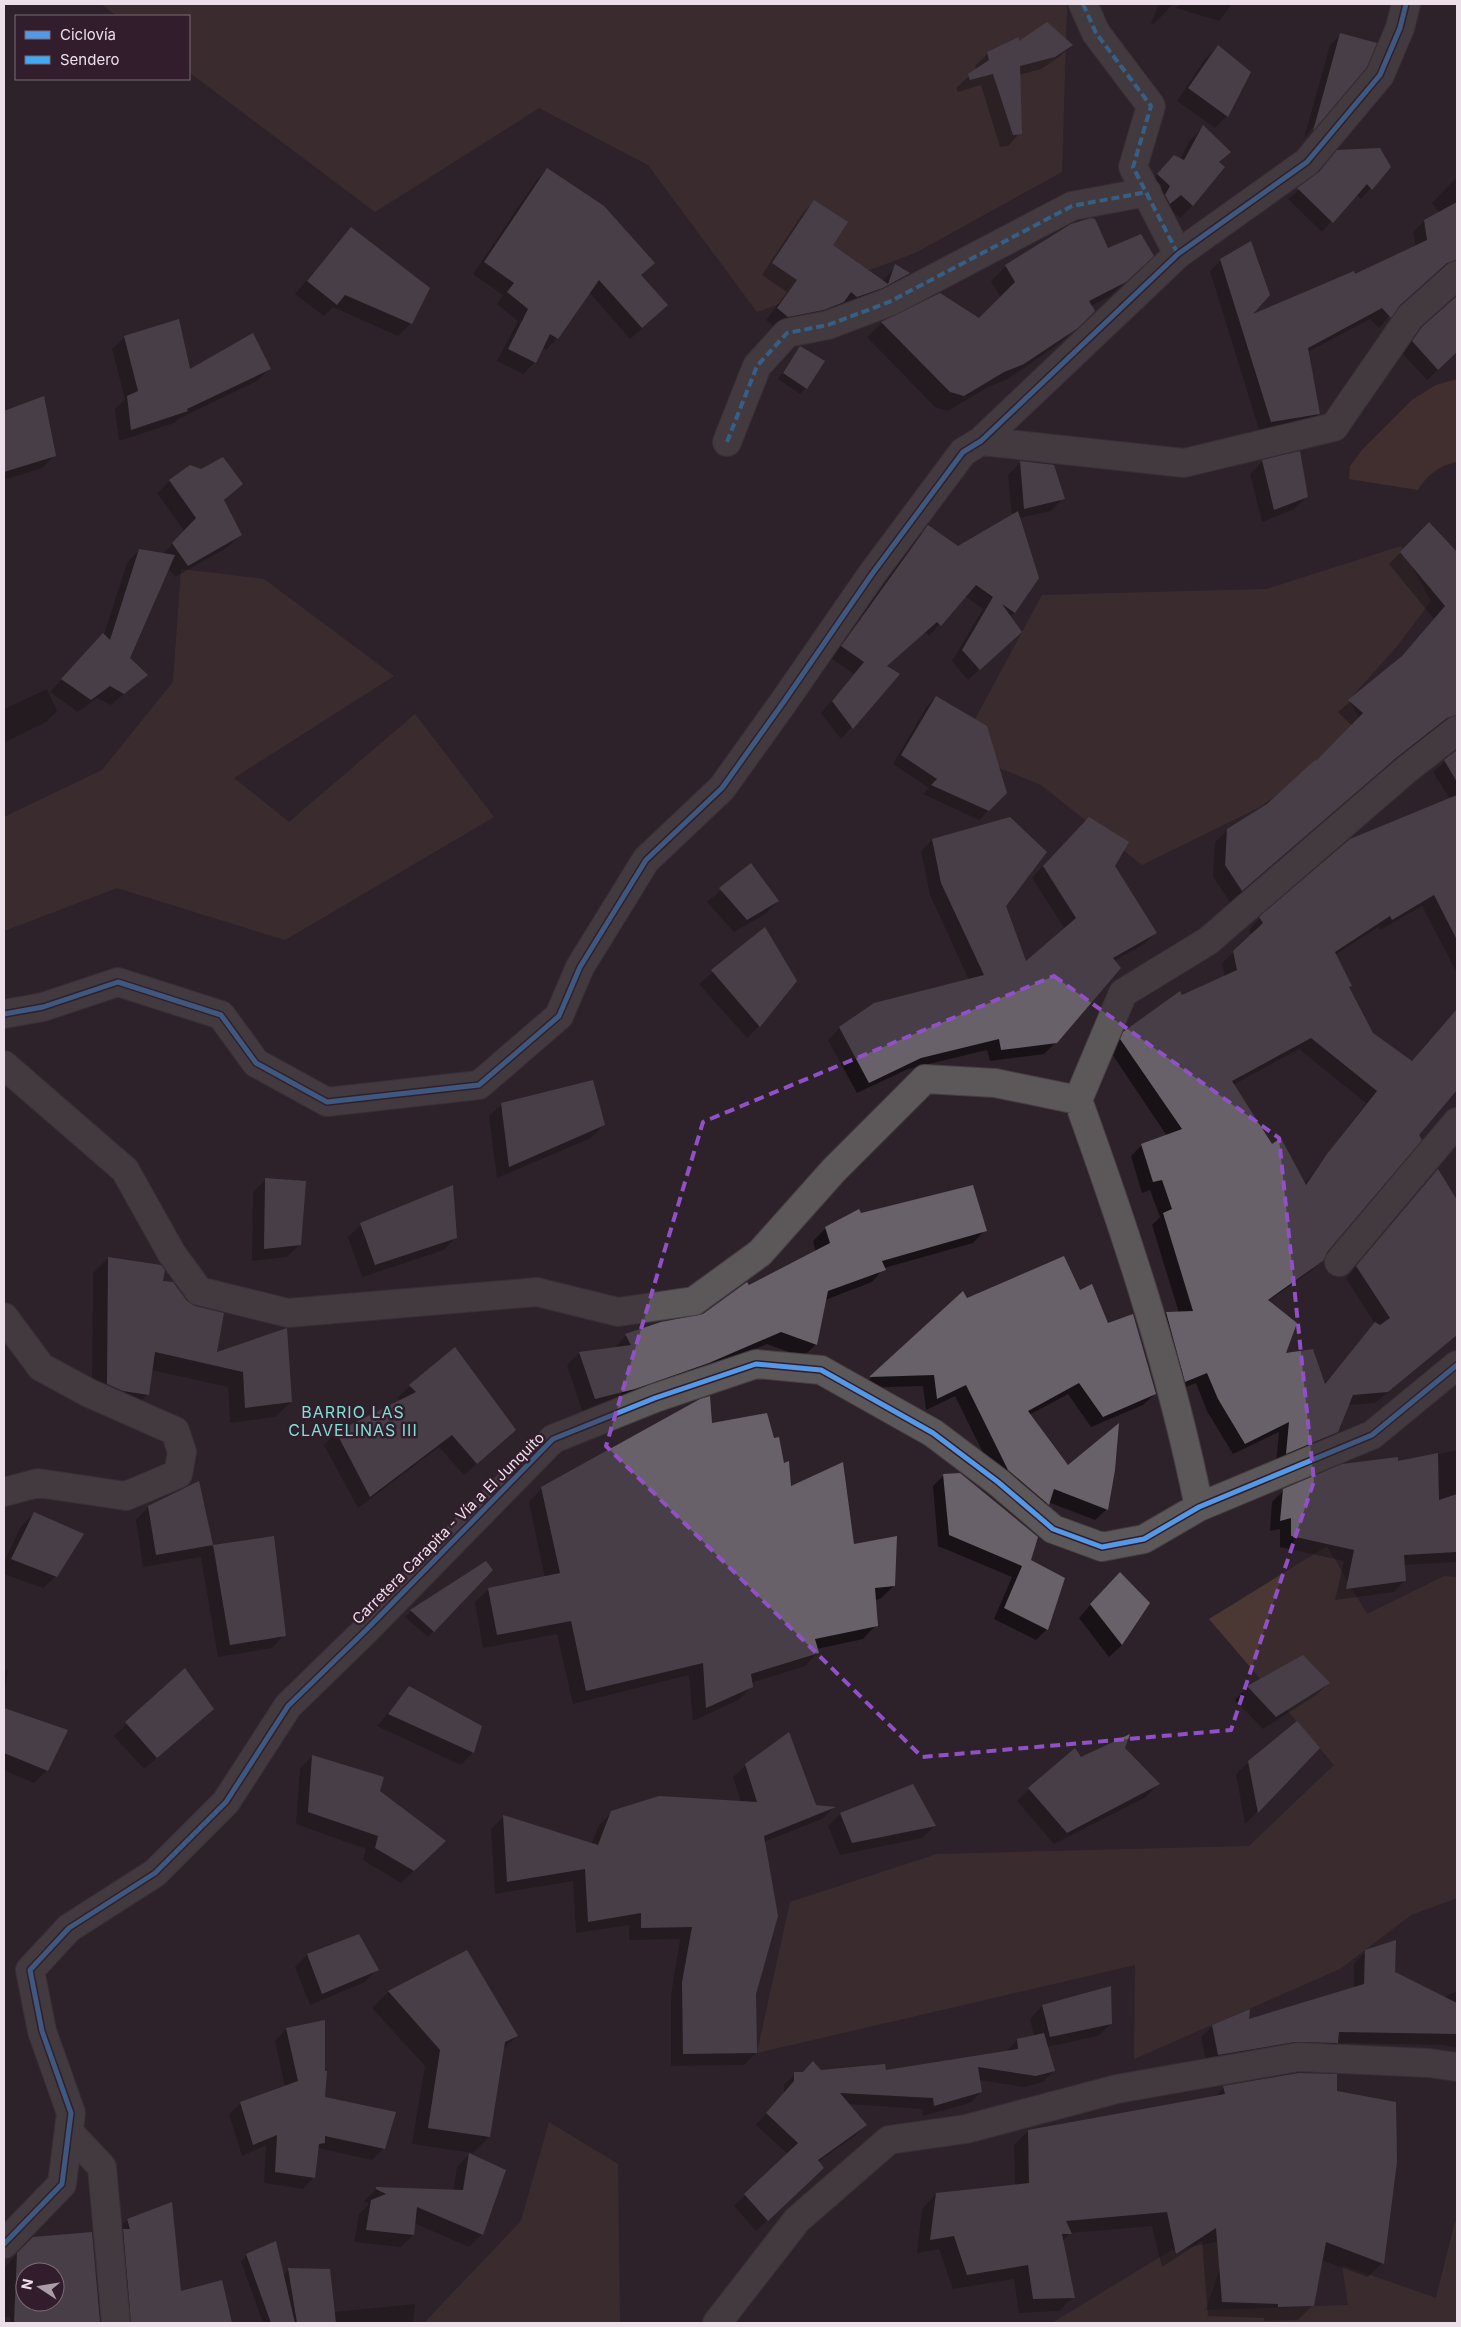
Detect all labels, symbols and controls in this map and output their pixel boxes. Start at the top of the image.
legend [15,15,190,80]
text: Ciclovía [60,25,116,44]
text: Sendero [60,50,120,69]
district label: BARRIO LAS CLAVELINAS III [288,1402,418,1440]
street label: Carretera Carapita - Vía a El Junquito [348,1428,548,1628]
north arrow [15,2262,65,2312]
text: N [17,2277,36,2291]

